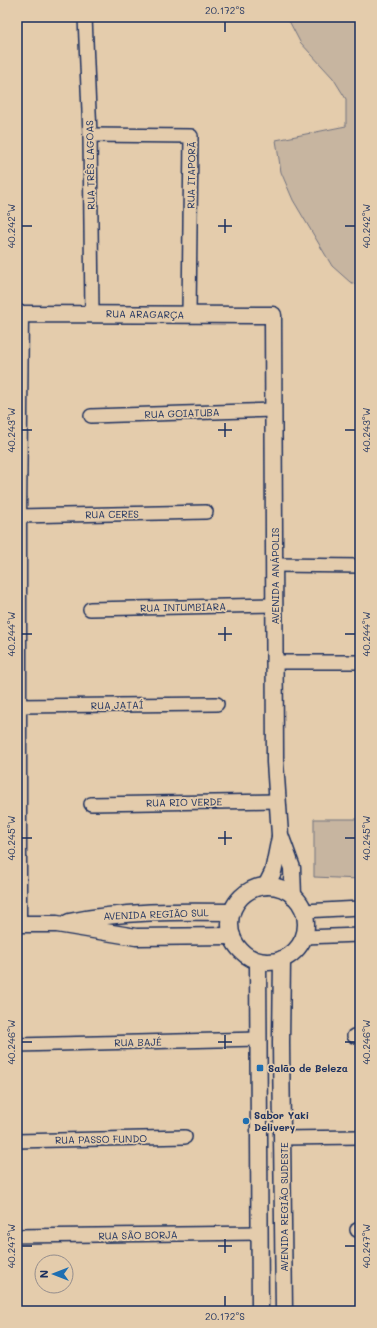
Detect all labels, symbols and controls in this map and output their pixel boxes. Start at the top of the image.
text: 20.172°S [205,3,245,17]
street label: RUA TRÊS LAGOAS [82,120,98,210]
street label: RUA ITAPORÃ [183,141,199,209]
text: 40.242°W [4,203,18,248]
text: 40.242°W [359,203,373,248]
street label: RUA ARAGARÇA [106,306,184,322]
street label: RUA GOIATUBA [144,405,220,421]
text: 40.243°W [4,407,18,452]
text: 40.243°W [359,407,373,452]
street label: RUA CERES [85,507,139,521]
street label: AVENIDA ANÁPOLIS [268,527,282,624]
street label: RUA INTUMBIARA [140,599,226,615]
text: 40.244°W [4,611,18,656]
text: 40.244°W [359,611,373,656]
street label: RUA JATAÍ [91,698,144,712]
street label: RUA RIO VERDE [146,794,223,810]
text: 40.245°W [4,815,18,860]
text: 40.245°W [359,815,373,860]
street label: AVENIDA REGIÃO SUL [103,905,210,923]
text: 40.246°W [4,1019,18,1065]
text: 40.246°W [359,1019,373,1065]
street label: RUA BAJÉ [114,1035,162,1049]
place label: Salão de Beleza [268,1061,348,1075]
marker: Salão de Beleza [255,1063,265,1073]
place label: Sabor Yaki Delivery [254,1108,309,1134]
marker: Sabor Yaki Delivery [241,1116,251,1126]
street label: RUA PASSO FUNDO [55,1131,147,1147]
street label: AVENIDA REGIÃO SUDESTE [277,1142,291,1272]
text: 40.247°W [4,1223,18,1268]
text: 40.247°W [359,1223,373,1268]
street label: RUA SÃO BORJA [98,1227,178,1243]
north arrow [34,1254,74,1294]
text: N [36,1270,51,1278]
text: 20.172°S [205,1309,245,1323]

